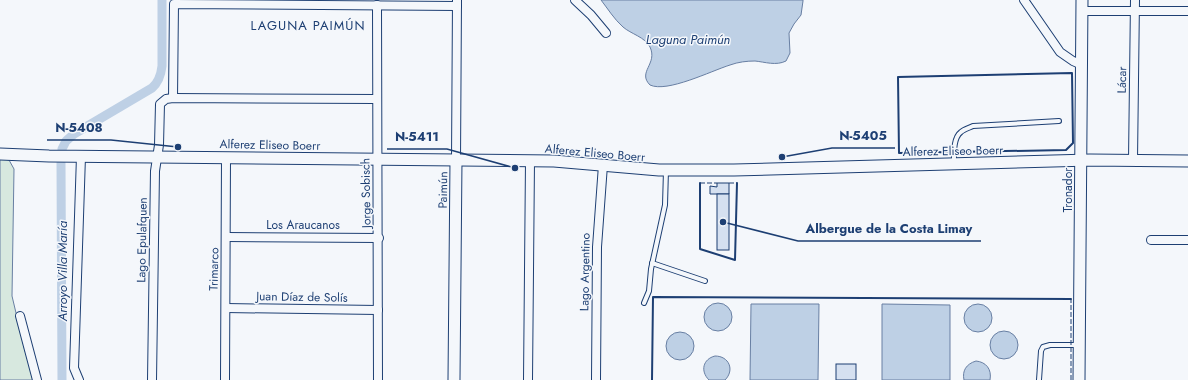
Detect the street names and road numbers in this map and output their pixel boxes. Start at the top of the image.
street label: Lácar [1113,66,1131,94]
street label: Alferez Eliseo Boerr [220,135,321,155]
street label: Alferez Eliseo Boerr [544,140,647,166]
street label: Alferez Eliseo Boerr [903,141,1004,161]
street label: Jorge Sobisch [356,158,376,230]
street label: Tronador [1059,167,1077,212]
street label: Paimún [434,171,452,209]
street label: Lago Epulafquen [132,197,152,283]
street label: Los Araucanos [266,216,340,234]
street label: Lago Argentino [575,232,595,311]
street label: Trimarco [205,247,223,291]
street label: Juan Díaz de Solís [254,287,348,307]

